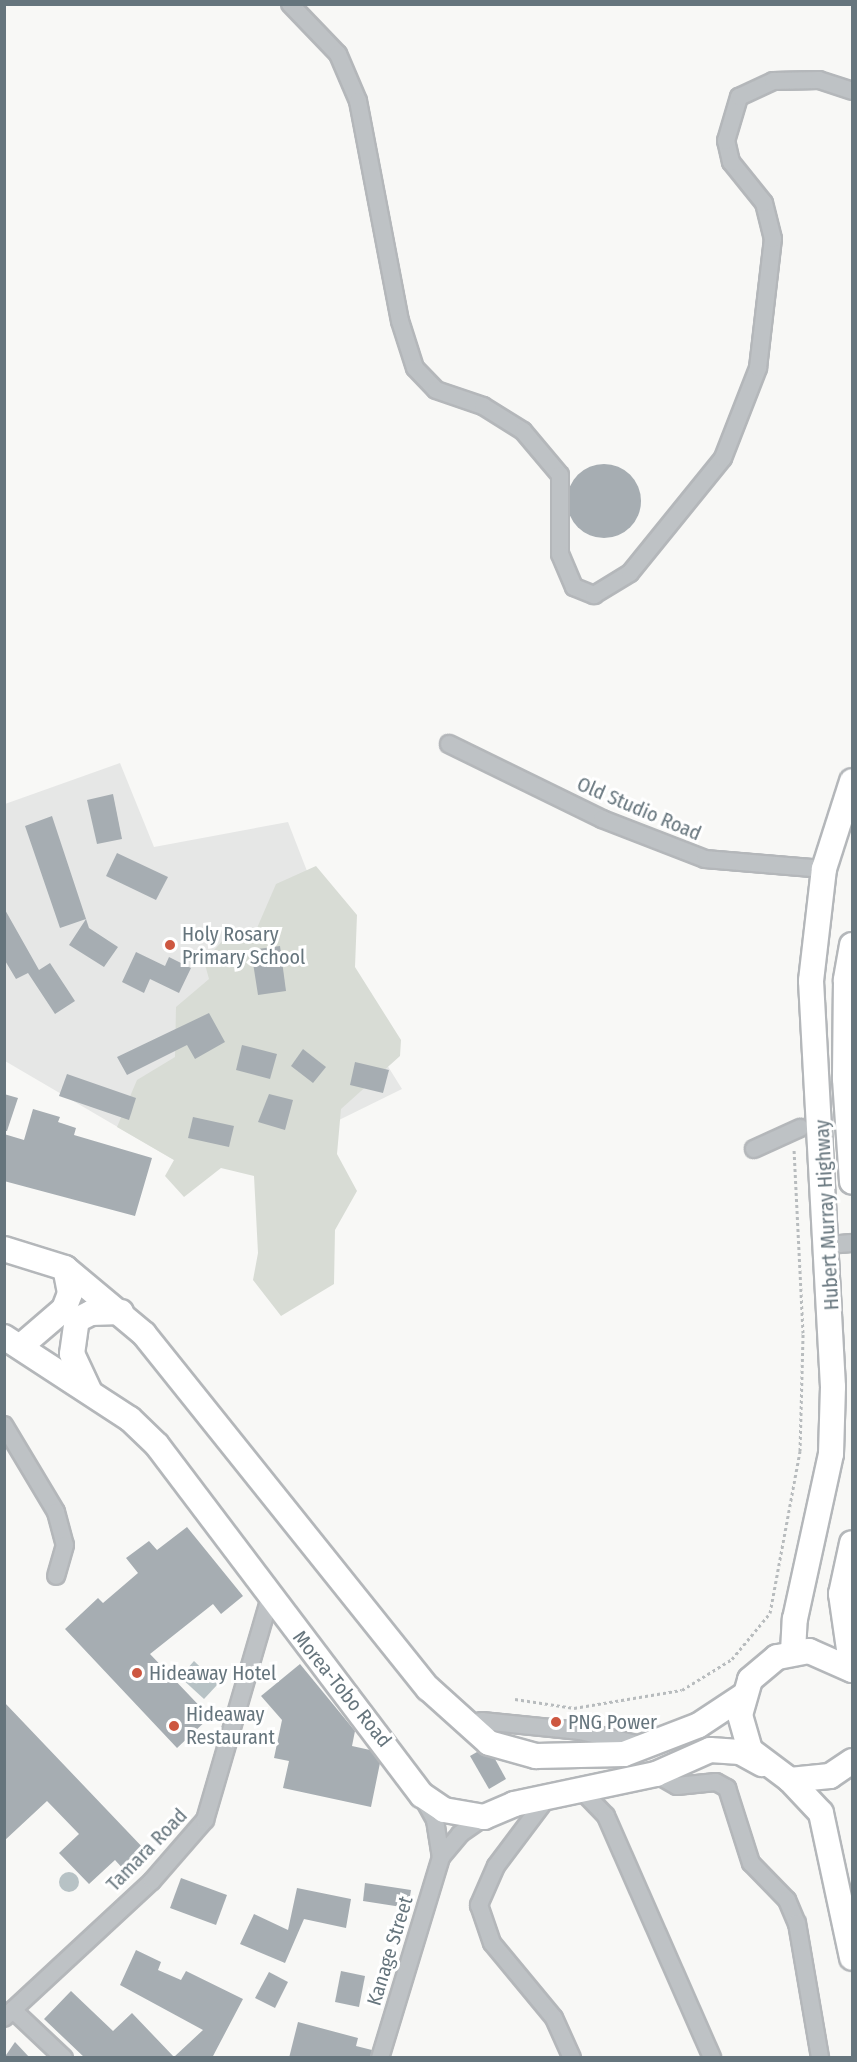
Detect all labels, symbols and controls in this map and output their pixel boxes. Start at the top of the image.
street label: Old Studio Road [573,772,705,846]
place label: Holy Rosary Primary School [182,922,305,969]
marker: Holy Rosary Primary School [163,938,177,952]
street label: Hubert Murray Highway [810,1119,844,1311]
street label: Morea-Tobo Road [288,1626,396,1752]
place label: Hideaway Hotel [149,1661,276,1685]
marker: Hideaway Hotel [130,1666,144,1680]
place label: Hideaway Restaurant [186,1702,275,1749]
place label: PNG Power [568,1710,657,1734]
marker: PNG Power [549,1715,563,1729]
marker: Hideaway Restaurant [167,1719,181,1733]
street label: Tamara Road [102,1804,192,1896]
street label: Kanage Street [362,1893,418,2009]

